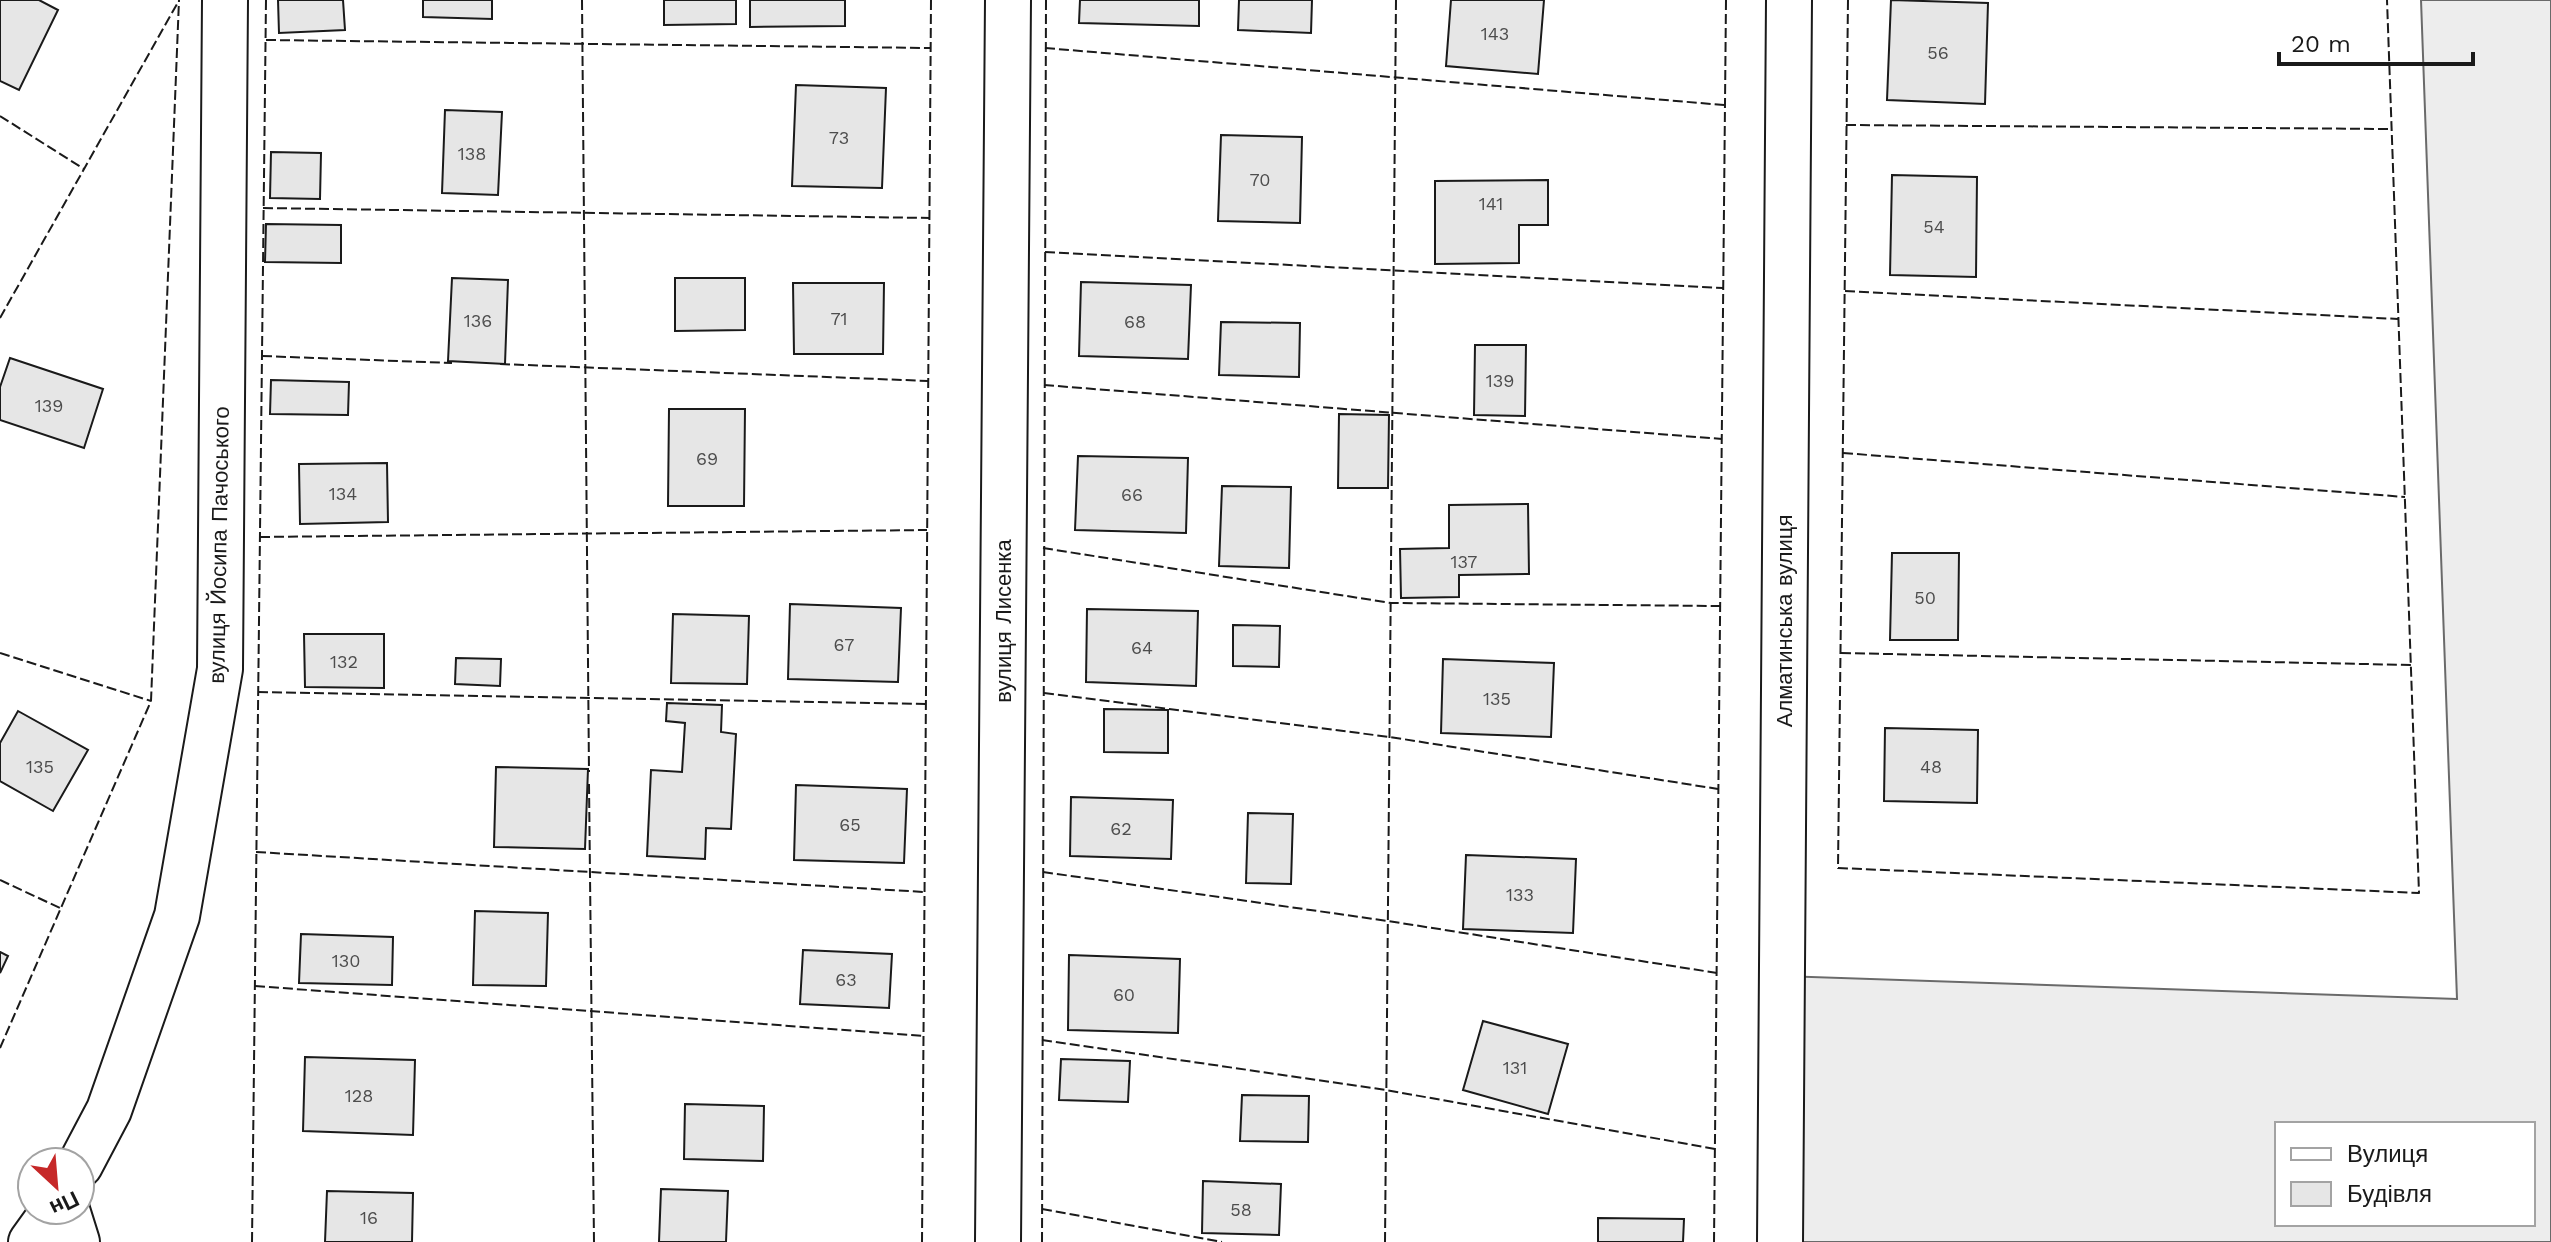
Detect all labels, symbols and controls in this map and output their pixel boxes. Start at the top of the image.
scale bar [2279,16,2473,66]
house number: 143 [1481,23,1509,44]
text: 20 m [2291,30,2351,58]
house number: 56 [1927,42,1949,63]
house number: 73 [829,127,849,148]
house number: 138 [458,143,486,164]
house number: 70 [1250,169,1270,190]
house number: 141 [1479,193,1503,214]
house number: 54 [1923,216,1945,237]
house number: 71 [830,308,848,329]
house number: 136 [464,310,492,331]
house number: 68 [1124,311,1146,332]
house number: 139 [1486,370,1514,391]
house number: 139 [35,395,63,416]
street label: вулиця Йосипа Пачоського [204,406,234,684]
house number: 69 [696,448,718,469]
house number: 134 [329,483,357,504]
house number: 66 [1121,484,1143,505]
street label: Алматинська вулиця [1772,515,1797,727]
street label: вулиця Лисенка [991,539,1016,703]
house number: 137 [1451,551,1477,572]
house number: 50 [1914,587,1936,608]
house number: 67 [834,634,854,655]
house number: 64 [1131,637,1153,658]
house number: 132 [330,651,358,672]
house number: 135 [1483,688,1511,709]
house number: 135 [26,756,54,777]
house number: 48 [1920,756,1942,777]
house number: 65 [839,814,861,835]
house number: 62 [1110,818,1132,839]
house number: 133 [1506,884,1534,905]
house number: 130 [332,950,360,971]
house number: 63 [835,969,857,990]
house number: 60 [1113,984,1135,1005]
house number: 131 [1503,1057,1527,1078]
house number: 128 [345,1085,373,1106]
legend [2275,1122,2535,1226]
text: Вулиця [2347,1140,2428,1168]
north arrow [16,1146,96,1226]
text: Будівля [2347,1180,2432,1208]
text: Пн [46,1186,83,1221]
house number: 58 [1230,1199,1252,1220]
house number: 16 [360,1207,378,1228]

